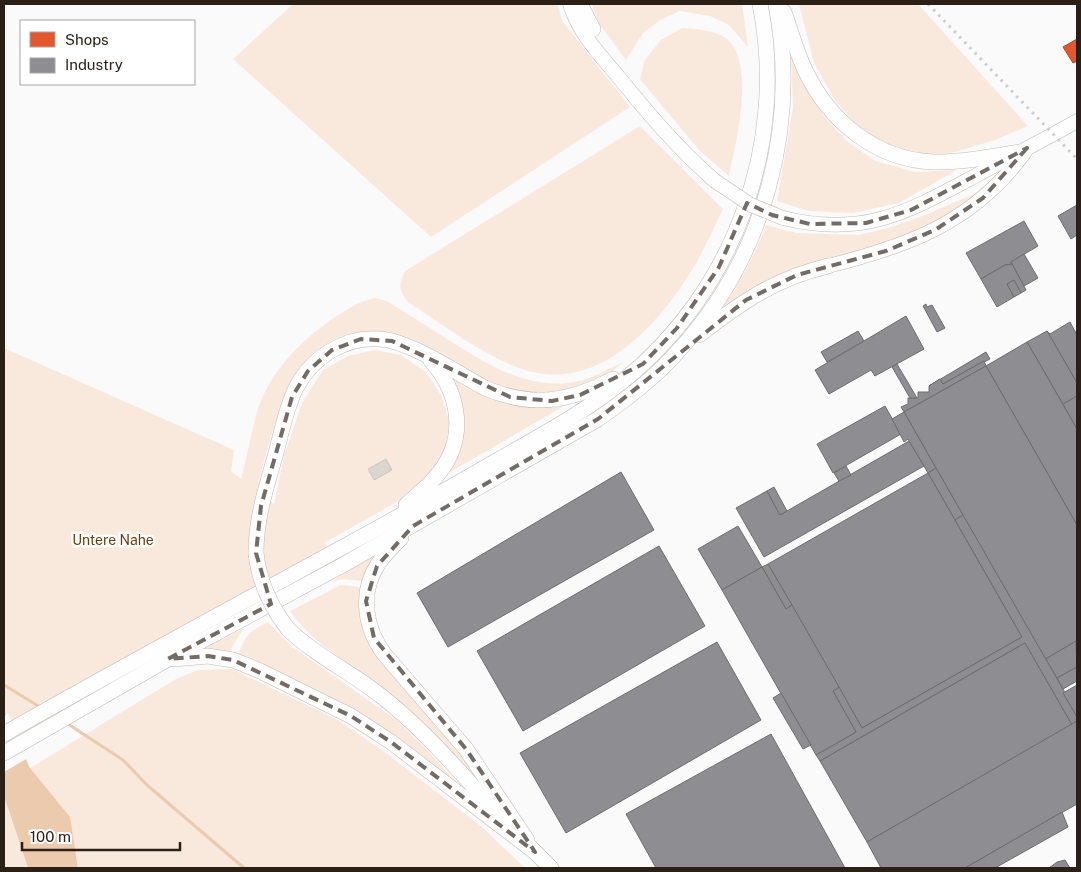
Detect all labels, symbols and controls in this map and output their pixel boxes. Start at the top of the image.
legend [20,20,195,85]
text: Shops [65,31,109,48]
text: Industry [65,56,123,73]
park label: Untere Nahe [72,532,154,548]
scale bar [22,820,180,852]
text: 100 m [30,828,71,845]

